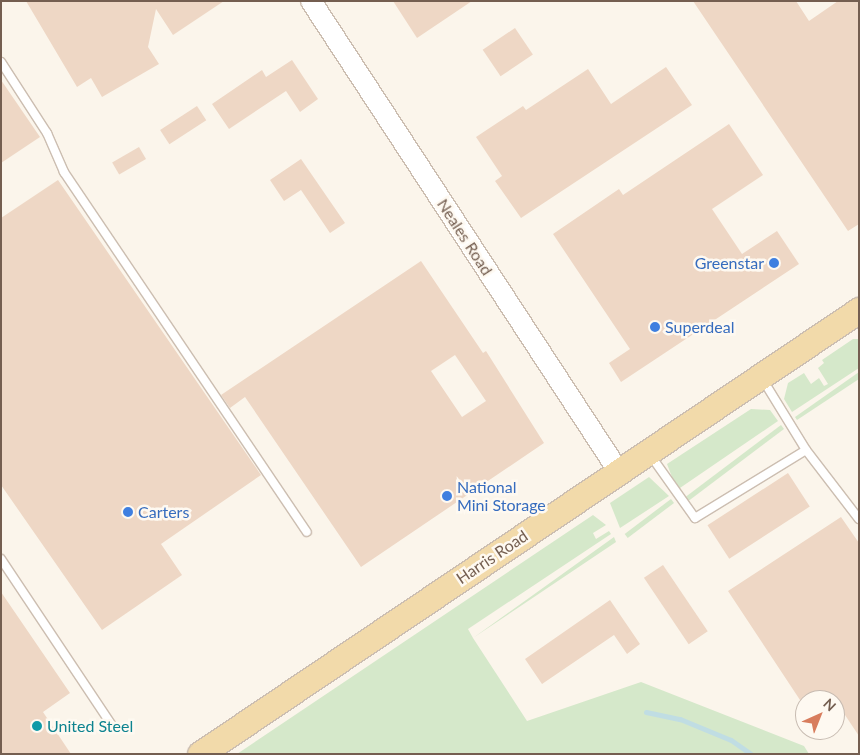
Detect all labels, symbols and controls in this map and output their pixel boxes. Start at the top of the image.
street label: Neales Road [433,195,497,279]
place label: Greenstar [695,253,764,273]
marker: Greenstar [768,257,780,269]
place label: Superdeal [665,317,735,337]
marker: Superdeal [649,321,661,333]
place label: National Mini Storage [457,477,546,515]
marker: National Mini Storage [441,490,453,502]
place label: Carters [138,502,189,522]
marker: Carters [122,506,134,518]
street label: Harris Road [453,526,531,588]
north arrow [795,690,845,740]
text: N [820,695,840,714]
place label: United Steel [47,716,133,736]
marker: United Steel [31,720,43,732]

